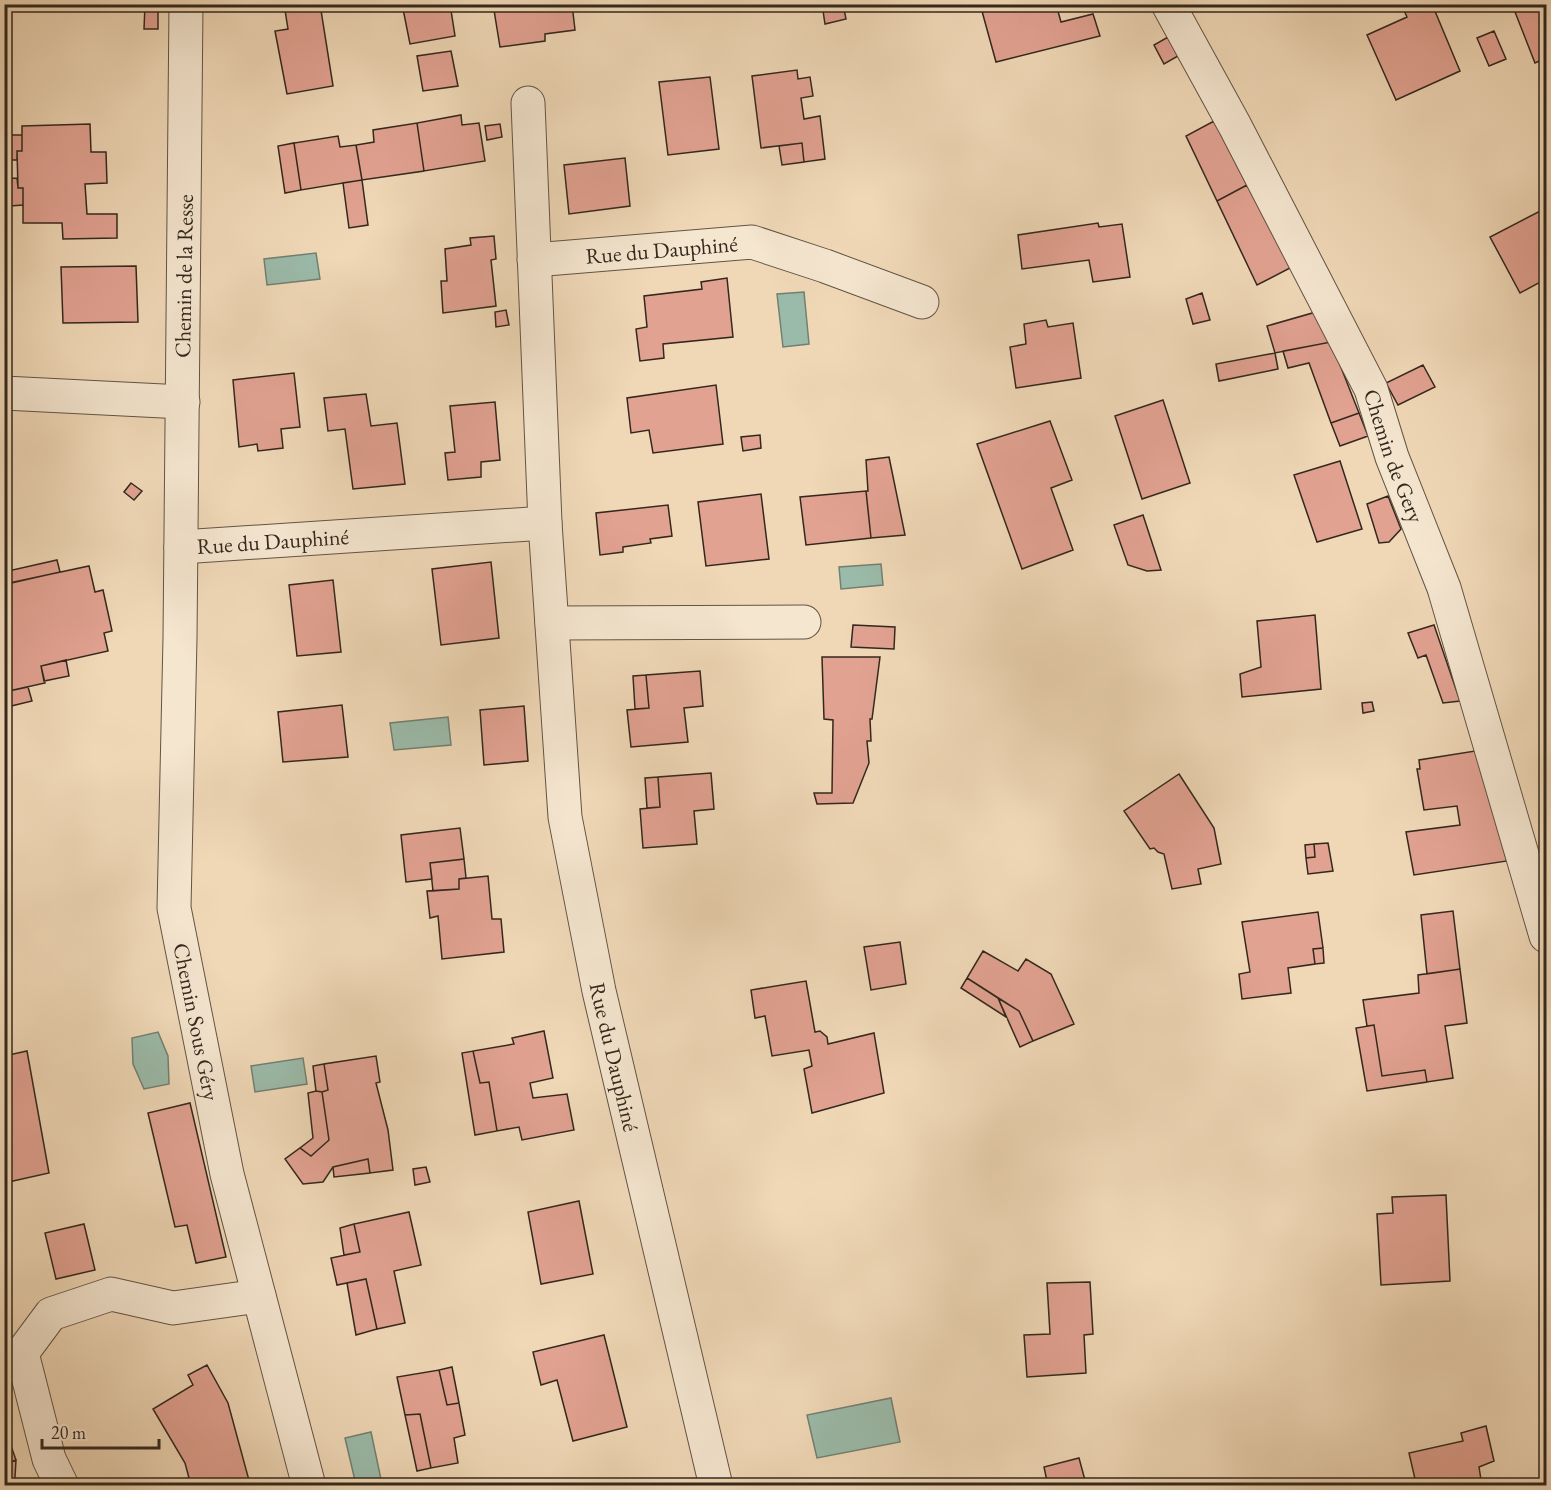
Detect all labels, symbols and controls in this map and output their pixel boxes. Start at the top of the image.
street label: Chemin de la Resse [168,194,200,358]
street label: Rue du Dauphiné [584,229,739,270]
street label: Chemin de Gery [1357,385,1431,527]
street label: Rue du Dauphiné [196,521,350,560]
street label: Chemin Sous Géry [167,940,227,1103]
street label: Rue du Dauphiné [583,980,646,1135]
scale bar [42,1412,159,1450]
text: 20 m [51,1421,86,1444]

